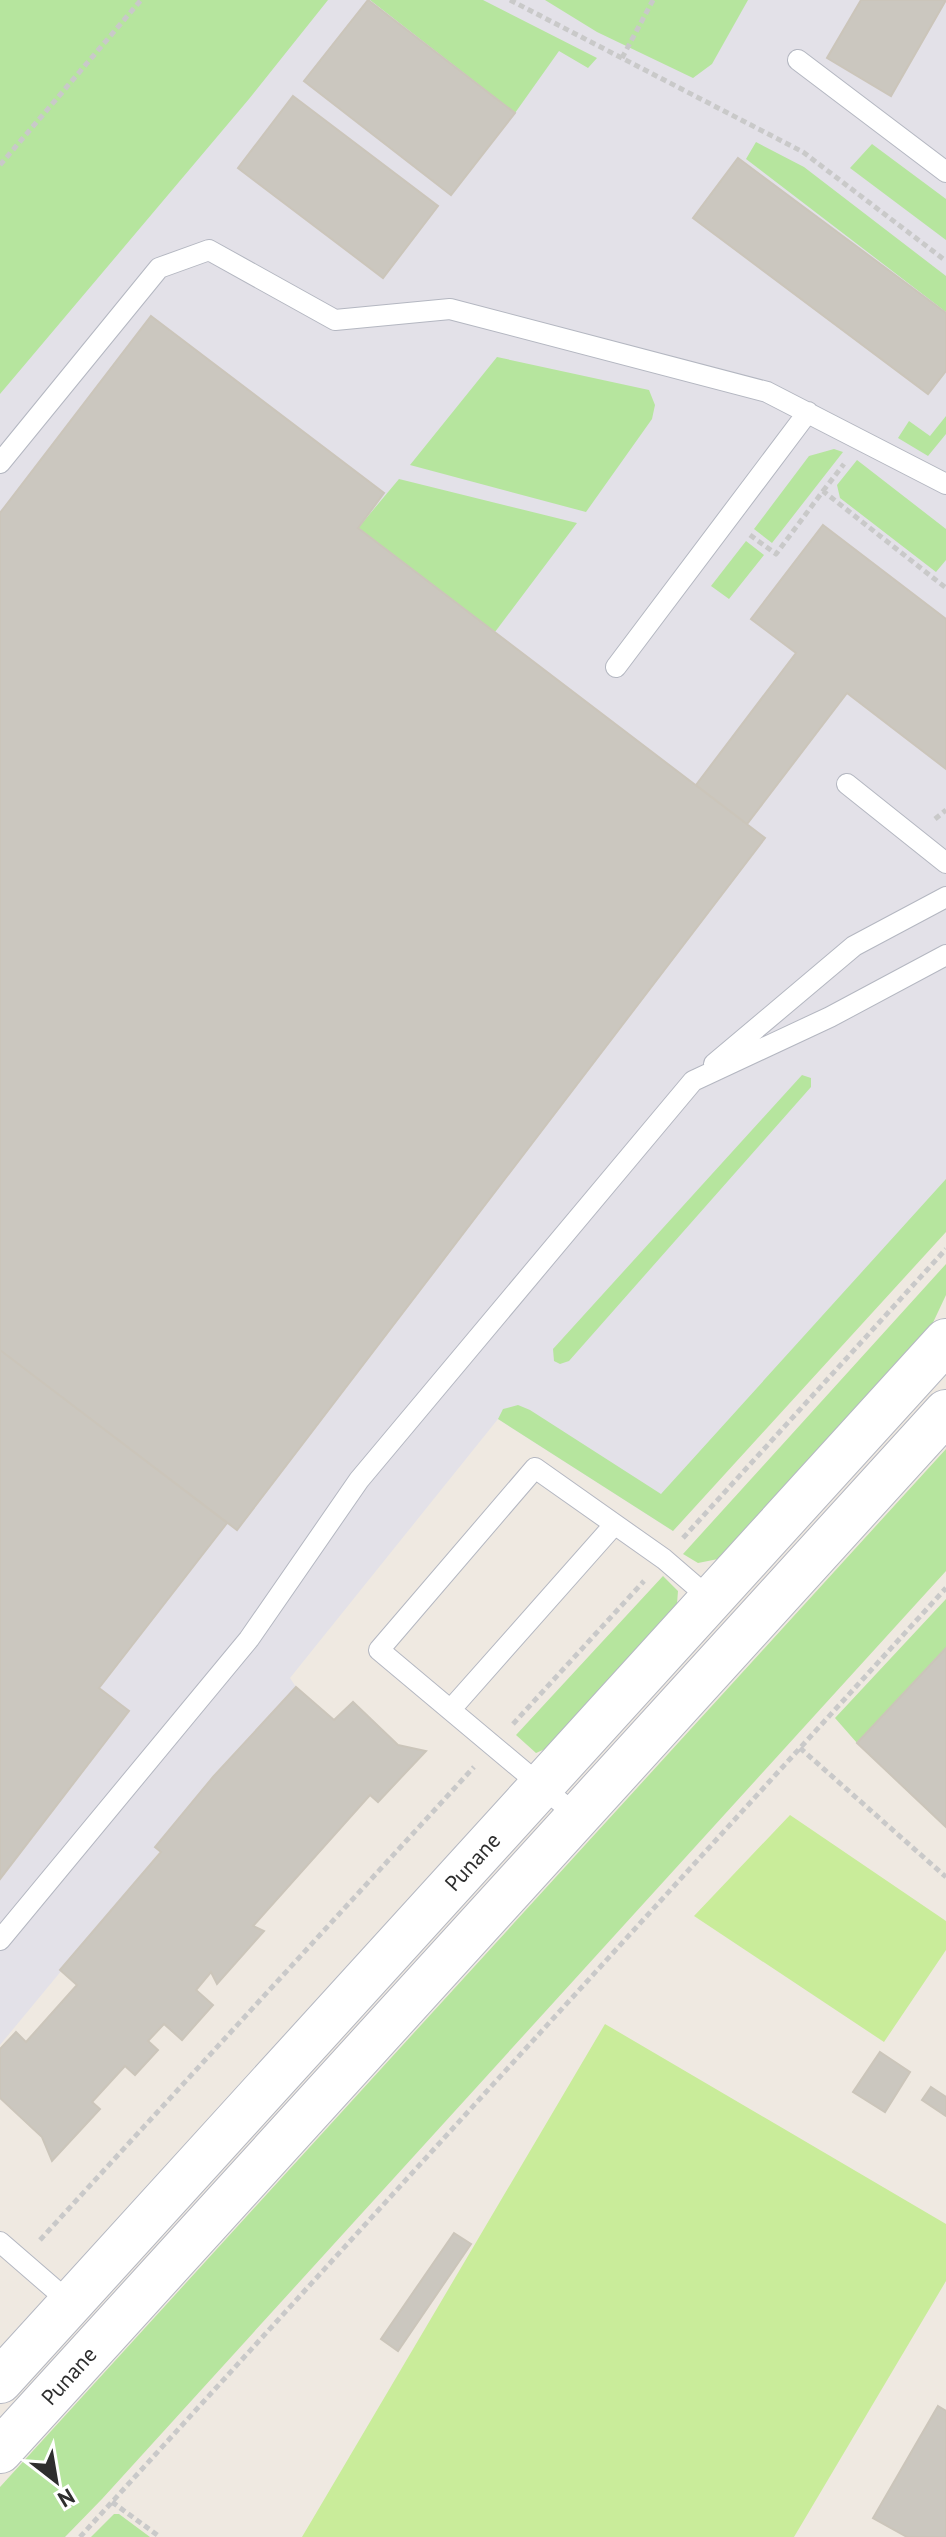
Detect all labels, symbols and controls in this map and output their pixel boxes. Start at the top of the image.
street label: Punane [439,1827,506,1897]
street label: Punane [35,2340,102,2411]
north arrow [16,2441,96,2521]
text: N [53,2482,80,2514]

